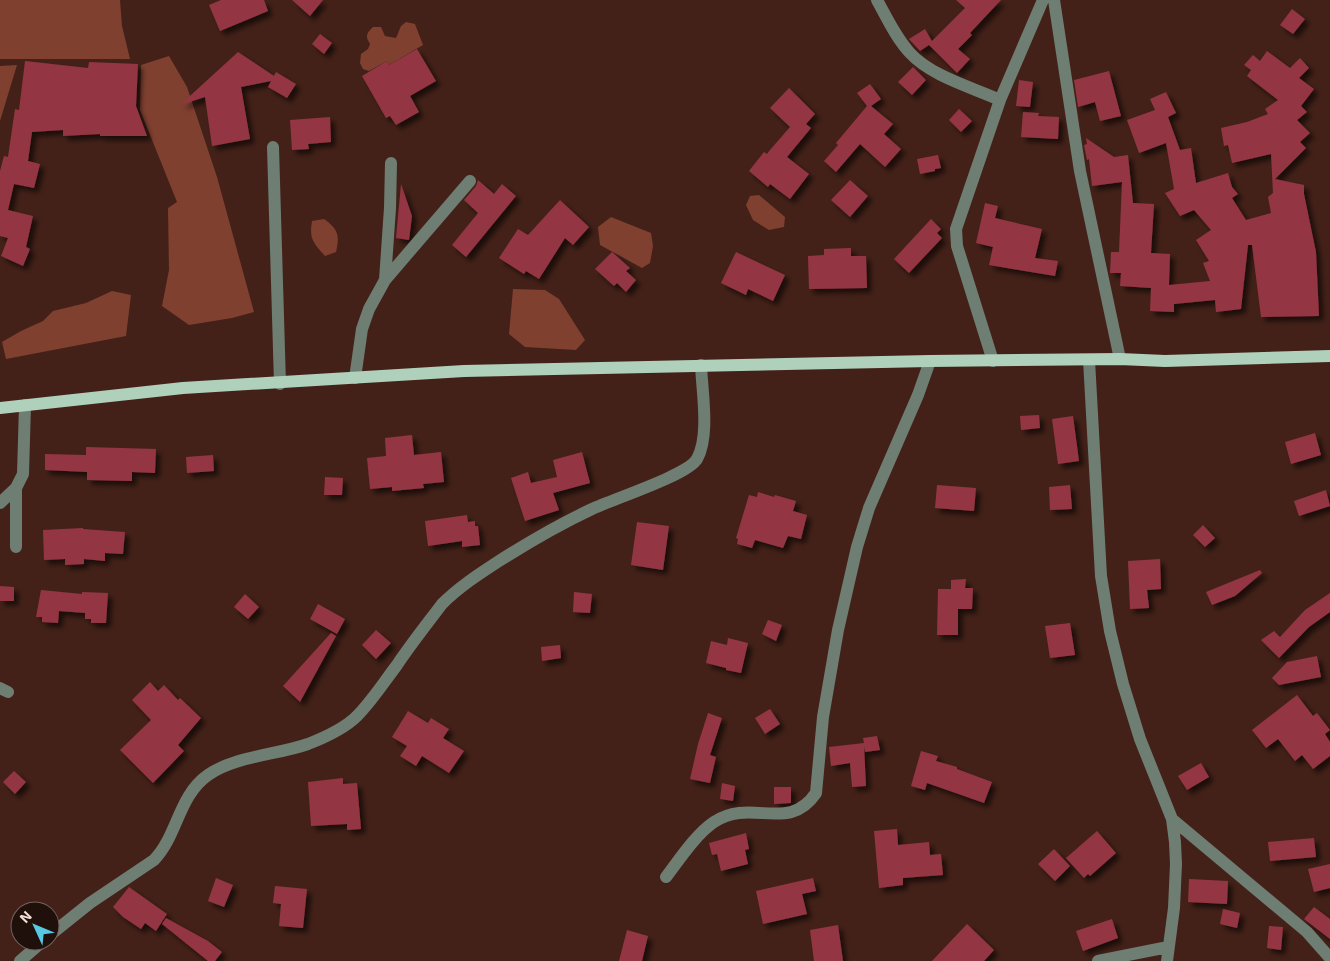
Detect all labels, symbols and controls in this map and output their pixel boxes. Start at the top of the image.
north arrow [10,901,60,951]
text: N [16,907,35,926]

